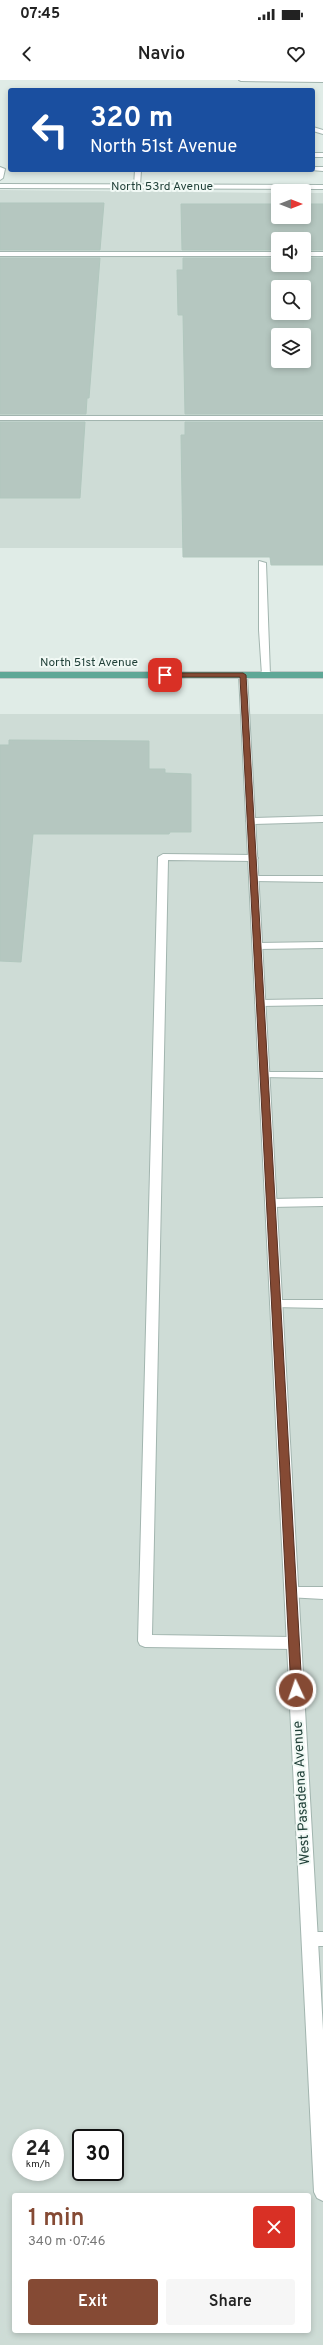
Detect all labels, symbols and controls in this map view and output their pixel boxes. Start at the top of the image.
text: 07:45 [20,5,60,24]
icon: back [16,43,38,65]
text: Navio [138,43,185,66]
icon: heart [285,43,307,65]
text: 320 m [90,101,173,137]
icon: left [24,104,76,156]
text: North 51st Avenue [90,136,237,159]
street label: North 53rd Avenue [111,179,213,195]
north arrow [271,184,311,224]
map controls [271,184,311,368]
button: sound [271,232,311,272]
button: search [271,280,311,320]
button: layers [271,328,311,368]
street label: North 51st Avenue [40,655,138,671]
pin [148,658,182,692]
icon: arrive [154,664,176,686]
position arrow [275,1669,317,1711]
street label: West Pasadena Avenue [290,1721,314,1865]
speed limit sign: 30 [72,2129,124,2181]
text: 24 [25,2137,51,2163]
text: km/h [26,2158,50,2171]
text: 1 min [28,2204,85,2234]
button: close [253,2206,295,2248]
text: 340 m · 07:46 [28,2234,105,2250]
button: Exit [28,2279,158,2325]
button: Share [166,2279,295,2325]

